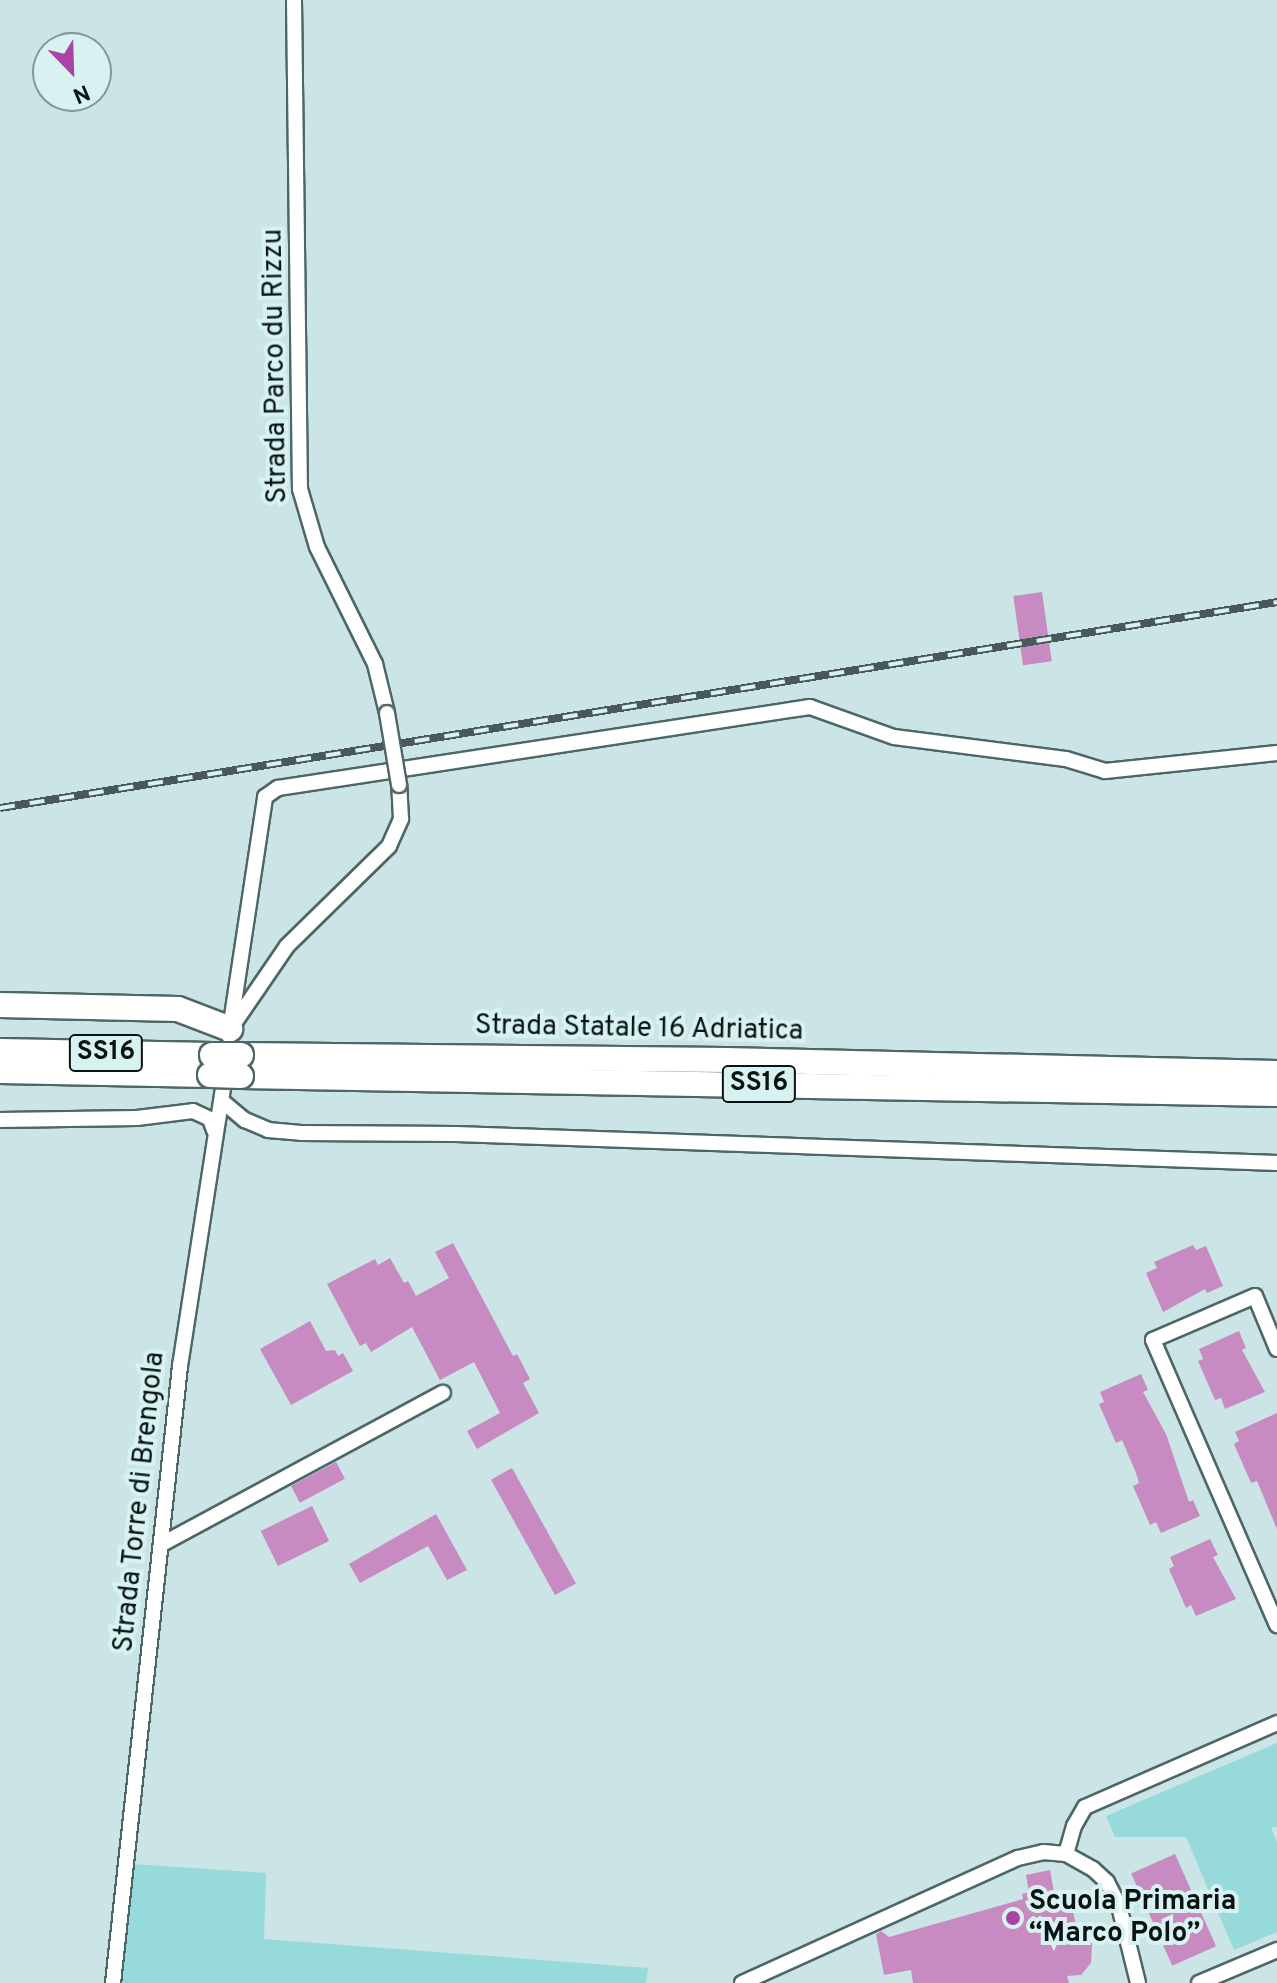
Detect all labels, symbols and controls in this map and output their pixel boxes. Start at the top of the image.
north arrow [32,32,112,112]
text: N [68,77,93,108]
street label: Strada Parco du Rizzu [257,228,295,504]
street label: Strada Statale 16 Adriatica [474,1009,804,1049]
road number: SS16 [68,1031,144,1075]
road number: SS16 [721,1062,797,1106]
street label: Strada Torre di Brengola [107,1349,173,1655]
place label: Scuola Primaria “Marco Polo” [1029,1885,1236,1951]
marker: Scuola Primaria “Marco Polo” [1004,1909,1022,1927]

